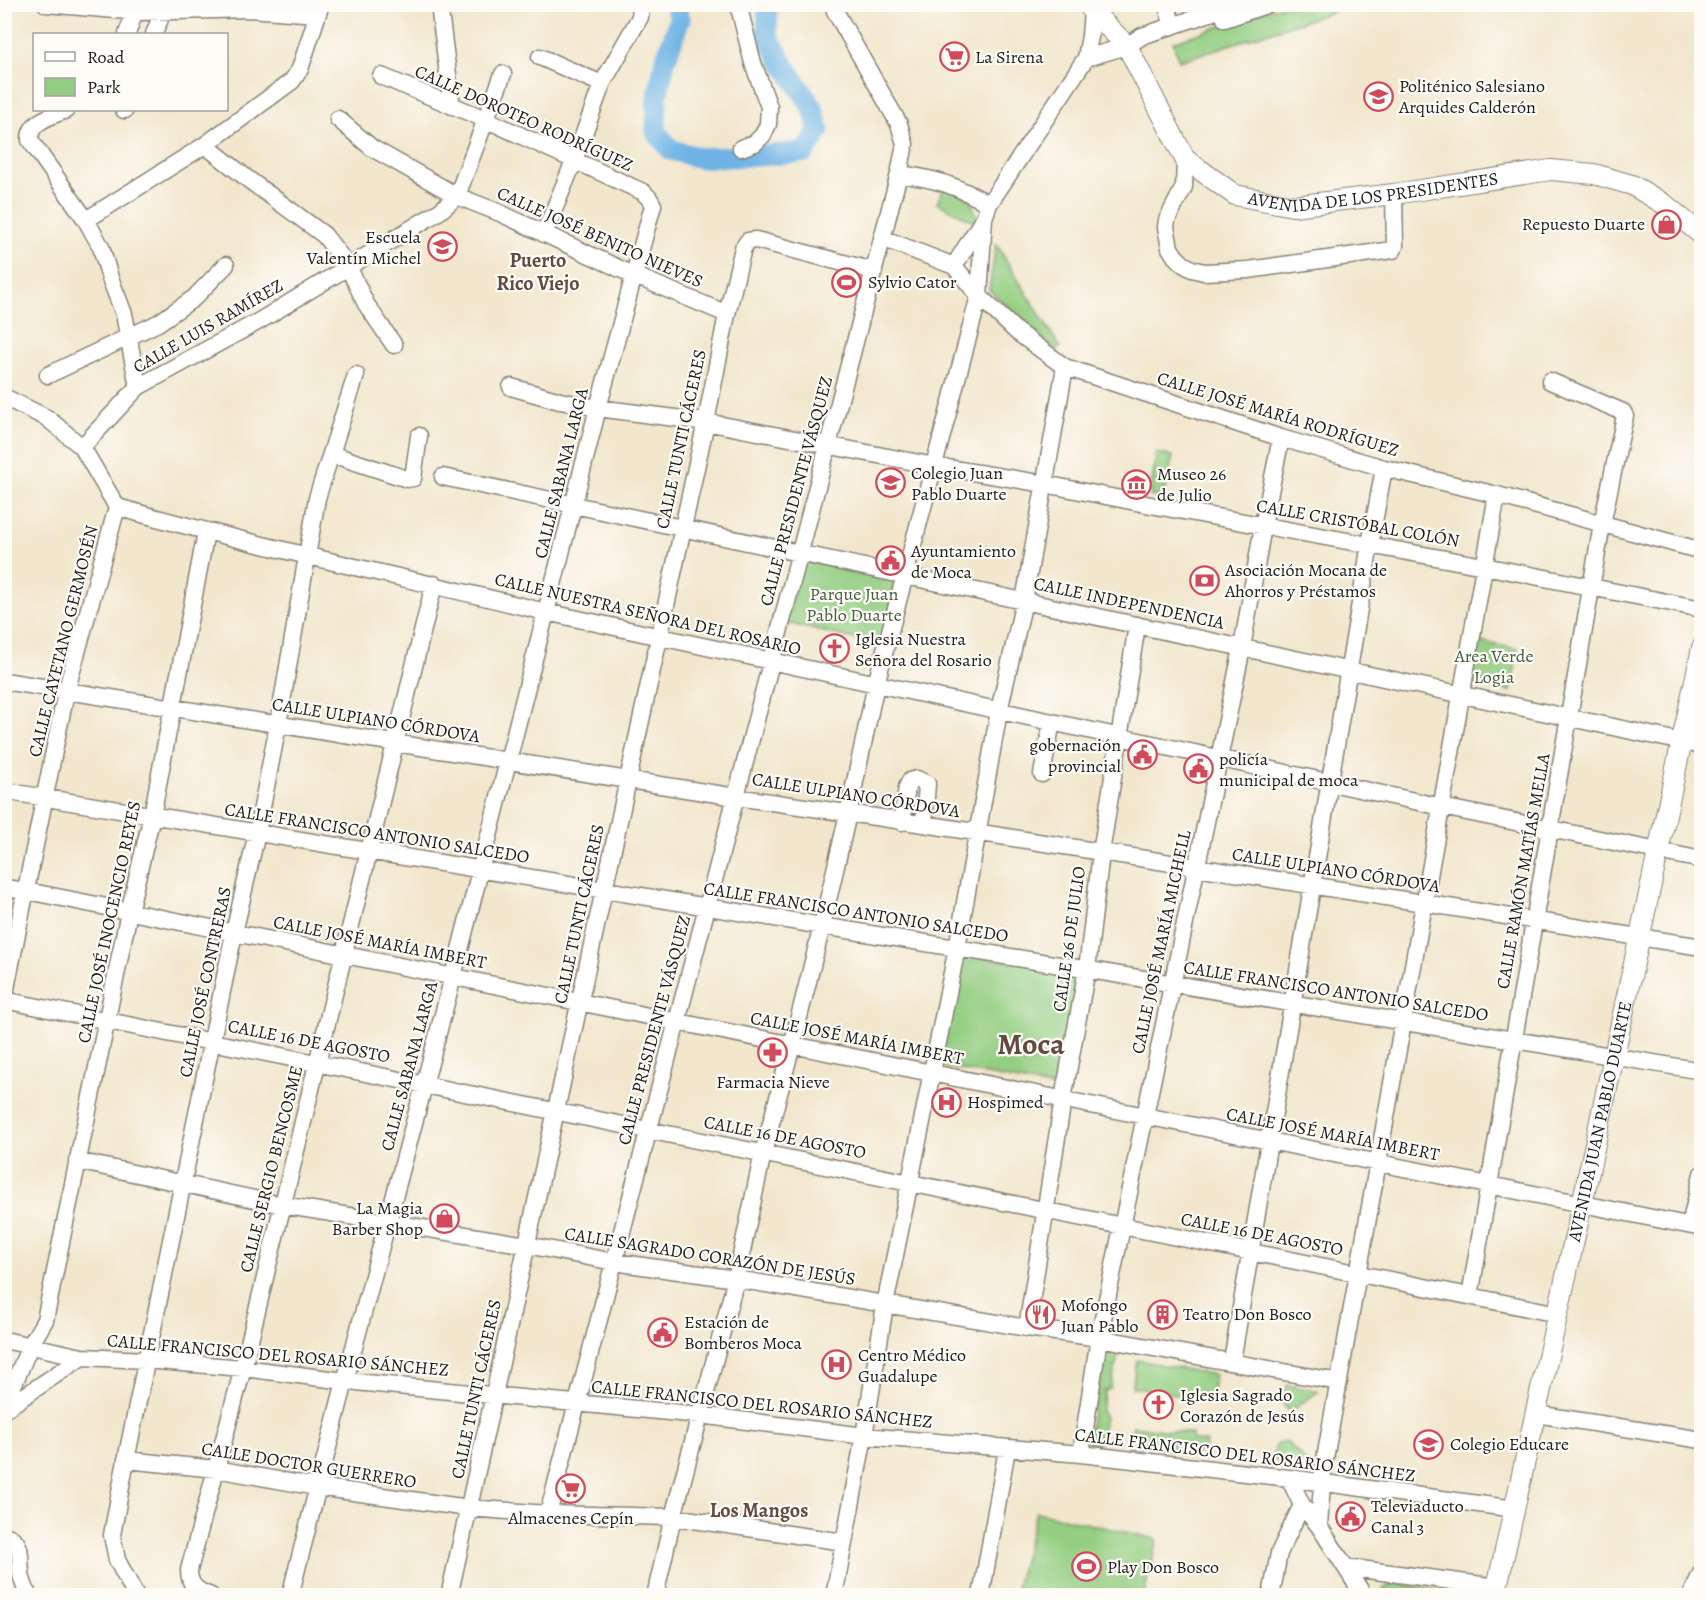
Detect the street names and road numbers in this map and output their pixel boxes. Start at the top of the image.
street label: CALLE DOROTEO RODRÍGUEZ [411,59,637,177]
street label: AVENIDA DE LOS PRESIDENTES [1245,166,1500,218]
street label: CALLE JOSÉ BENITO NIEVES [493,181,707,293]
street label: CALLE LUIS RAMÍREZ [129,273,287,379]
street label: CALLE TUNTI CÁCERES [650,347,712,531]
street label: CALLE JOSÉ MARÍA RODRÍGUEZ [1154,366,1402,462]
street label: CALLE PRESIDENTE VÁSQUEZ [754,373,838,609]
street label: CALLE SABANA LARGA [528,385,594,561]
street label: CALLE CRISTÓBAL COLÓN [1255,493,1462,553]
street label: CALLE CAYETANO GERMOSÉN [23,523,103,759]
street label: CALLE NUESTRA SEÑORA DEL ROSARIO [492,567,804,661]
street label: CALLE INDEPENDENCIA [1032,571,1227,635]
street label: CALLE ULPIANO CÓRDOVA [270,692,482,748]
street label: CALLE RAMÓN MATÍAS MELLA [1490,751,1556,991]
street label: CALLE ULPIANO CÓRDOVA [750,767,962,823]
street label: CALLE FRANCISCO ANTONIO SALCEDO [223,797,531,869]
street label: CALLE JOSÉ INOCENCIO REYES [72,799,146,1045]
street label: CALLE TUNTI CÁCERES [548,822,610,1006]
street label: CALLE JOSÉ MARÍA MICHELL [1126,827,1197,1056]
street label: CALLE ULPIANO CÓRDOVA [1230,842,1442,898]
street label: CALLE 26 DE JULIO [1047,865,1091,1013]
street label: CALLE FRANCISCO ANTONIO SALCEDO [702,876,1010,948]
street label: CALLE JOSÉ CONTRERAS [173,885,237,1079]
street label: CALLE JOSÉ MARÍA IMBERT [271,910,489,974]
street label: CALLE PRESIDENTE VÁSQUEZ [612,912,696,1148]
street label: CALLE FRANCISCO ANTONIO SALCEDO [1182,955,1490,1027]
street label: CALLE SABANA LARGA [375,978,443,1154]
street label: AVENIDA JUAN PABLO DUARTE [1562,999,1637,1245]
street label: CALLE JOSÉ MARÍA IMBERT [748,1006,966,1070]
street label: CALLE 16 DE AGOSTO [226,1013,392,1069]
street label: CALLE SERGIO BENCOSME [234,1063,308,1275]
street label: CALLE JOSÉ MARÍA IMBERT [1224,1102,1442,1166]
street label: CALLE 16 DE AGOSTO [702,1109,868,1165]
street label: CALLE 16 DE AGOSTO [1179,1206,1345,1262]
street label: CALLE SAGRADO CORAZÓN DE JESÚS [563,1221,857,1291]
street label: CALLE TUNTI CÁCERES [445,1297,507,1481]
street label: CALLE FRANCISCO DEL ROSARIO SÁNCHEZ [106,1328,450,1382]
street label: CALLE FRANCISCO DEL ROSARIO SÁNCHEZ [590,1374,934,1434]
street label: CALLE FRANCISCO DEL ROSARIO SÁNCHEZ [1073,1422,1417,1488]
street label: CALLE DOCTOR GUERRERO [200,1436,418,1494]

